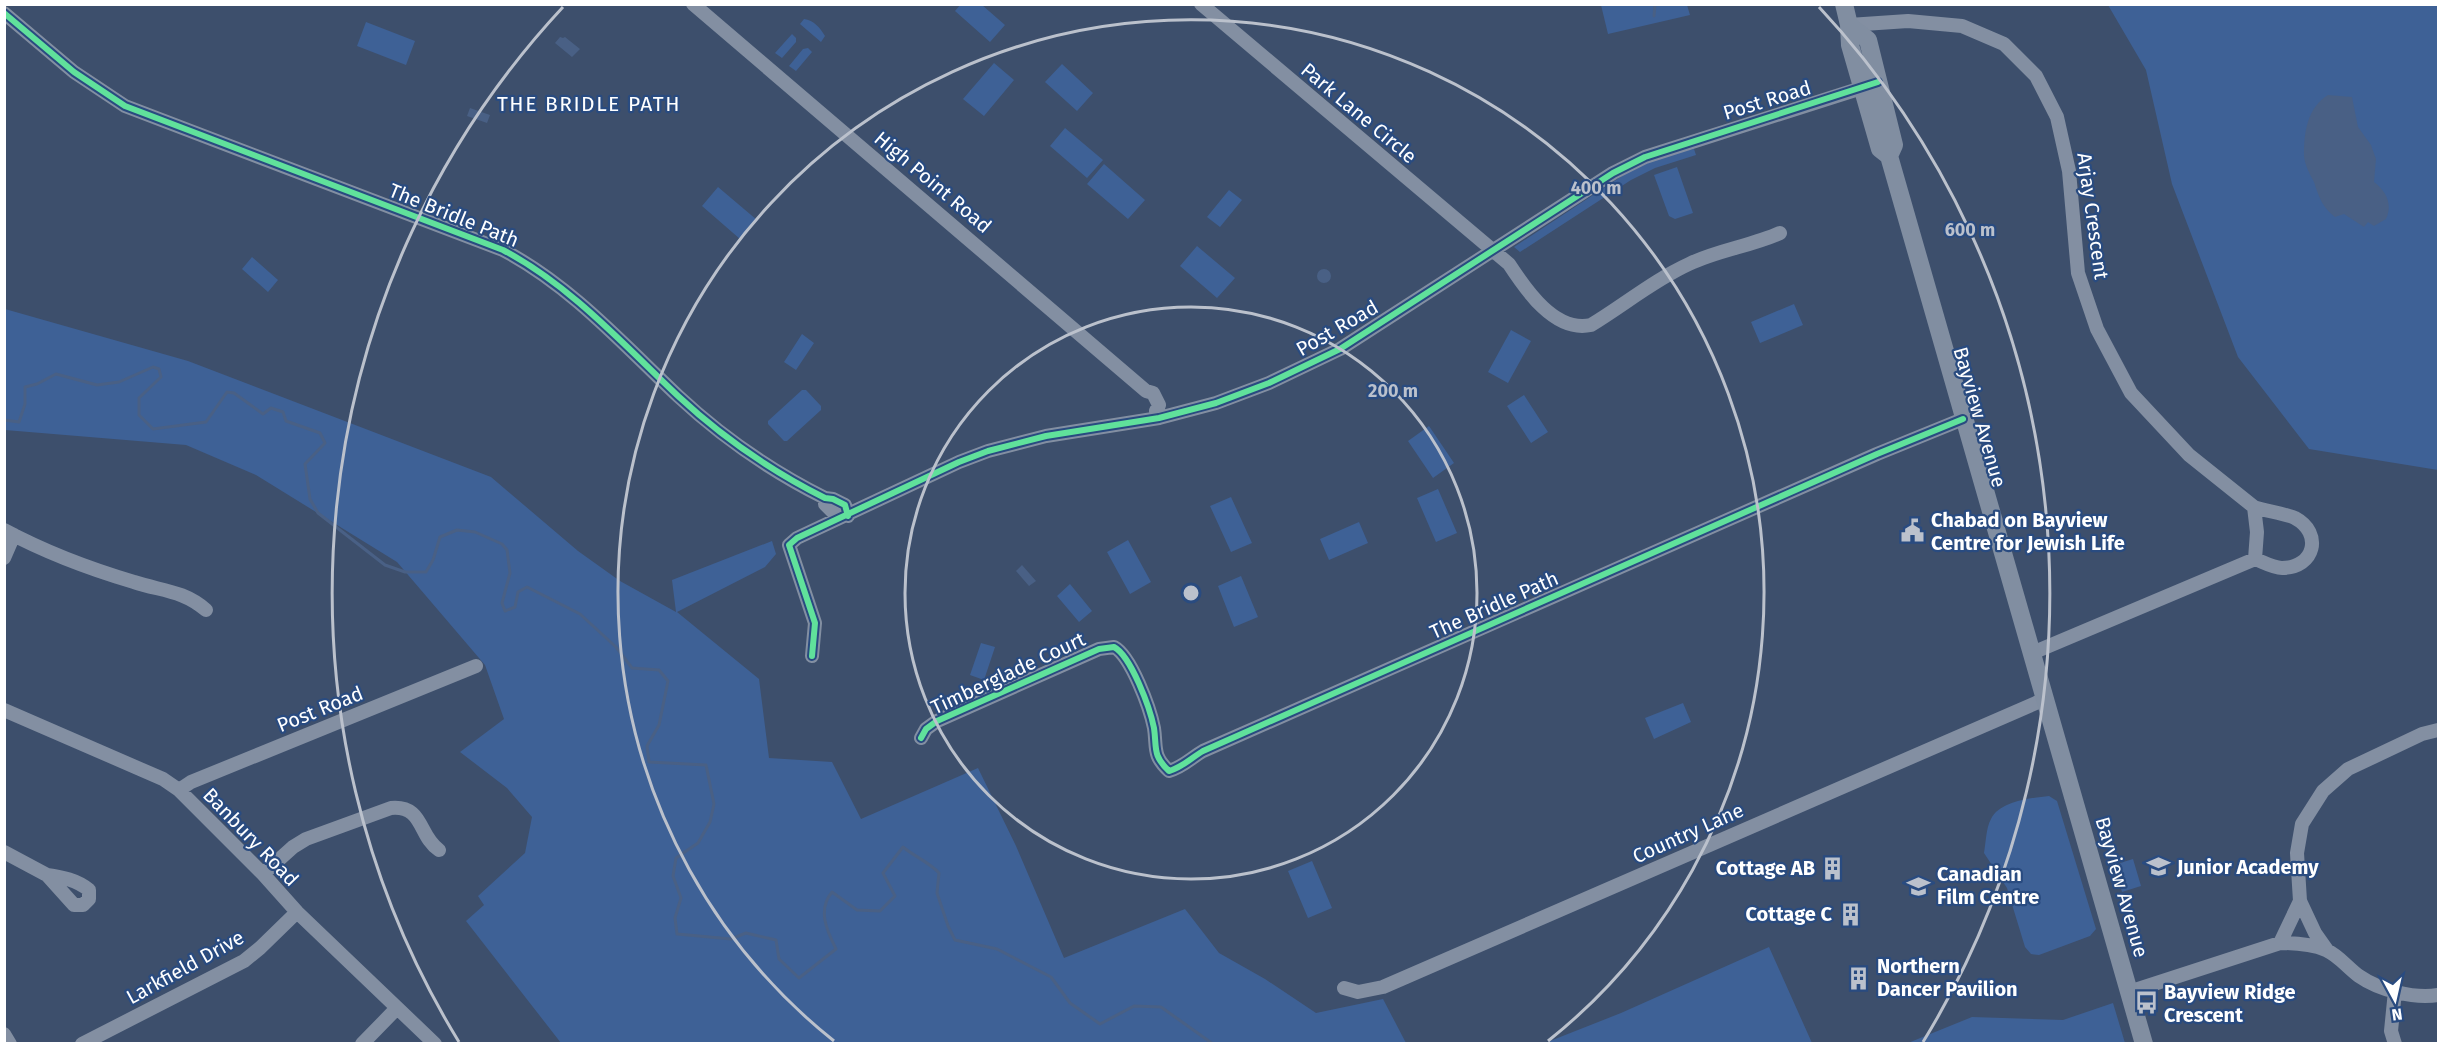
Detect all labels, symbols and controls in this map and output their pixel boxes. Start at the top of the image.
street label: Park Lane Circle [1296,58,1422,168]
street label: Post Road [1720,75,1814,125]
district label: THE BRIDLE PATH [497,91,681,117]
street label: High Point Road [870,126,996,238]
street label: Arjay Crescent [2072,151,2114,282]
text: 400 m [1571,177,1621,199]
street label: The Bridle Path [386,178,522,252]
text: 600 m [1945,219,1995,241]
street label: Post Road [1292,295,1382,361]
street label: Bayview Avenue [1948,344,2012,490]
text: 200 m [1368,380,1418,402]
place label: Chabad on Bayview Centre for Jewish Life [1931,508,2125,555]
public building icon: Chabad on Bayview Centre for Jewish Life [1900,518,1926,544]
street label: The Bridle Path [1426,566,1562,644]
centre of rings [1181,583,1201,603]
street label: Timberglade Court [927,626,1090,719]
street label: Post Road [273,681,367,737]
street label: Banbury Road [198,783,304,891]
street label: Country Lane [1629,798,1747,868]
street label: Bayview Avenue [2090,814,2154,960]
school or university icon: Junior Academy [2146,854,2172,880]
building icon: Cottage AB [1820,855,1846,881]
place label: Junior Academy [2176,855,2319,879]
place label: Cottage AB [1716,856,1815,880]
place label: Canadian Film Centre [1937,862,2039,909]
school or university icon: Canadian Film Centre [1906,873,1932,899]
building icon: Cottage C [1837,901,1863,927]
place label: Cottage C [1745,902,1832,926]
street label: Larkfield Drive [122,925,248,1009]
place label: Northern Dancer Pavilion [1877,954,2018,1001]
building icon: Northern Dancer Pavilion [1846,965,1872,991]
north arrow [2365,970,2425,1030]
place label: Bayview Ridge Crescent [2164,980,2296,1027]
bus stop icon: Bayview Ridge Crescent [2133,990,2159,1016]
text: N [2390,1004,2404,1025]

